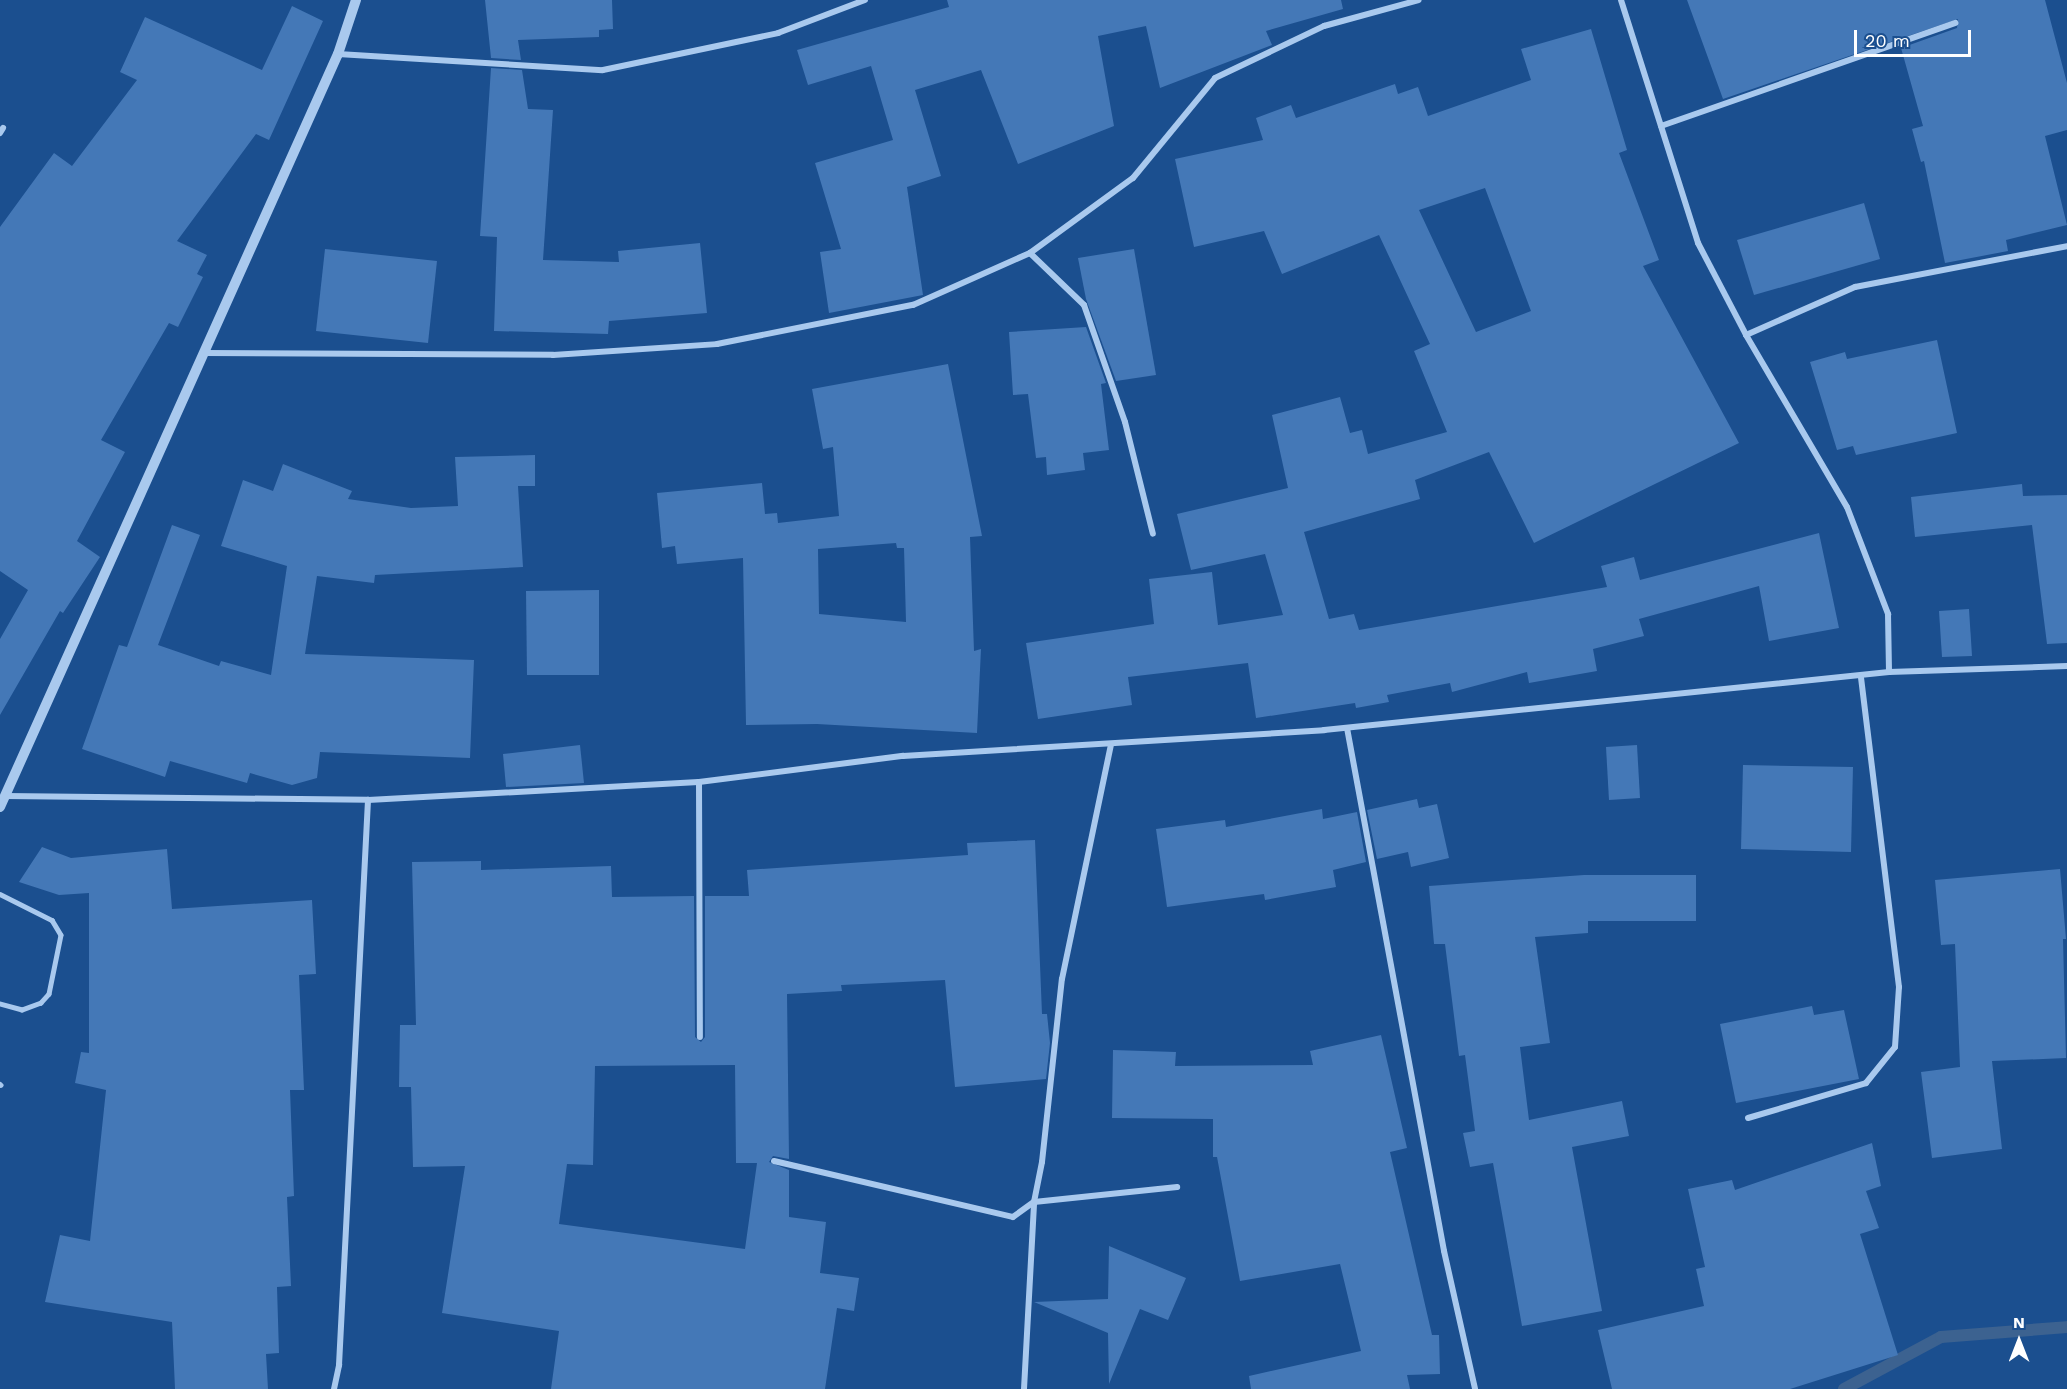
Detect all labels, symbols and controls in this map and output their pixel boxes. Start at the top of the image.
scale bar [1857,18,1974,56]
text: 20 m [1865,30,1910,51]
north arrow [1989,1311,2049,1371]
text: N [2013,1313,2025,1332]

